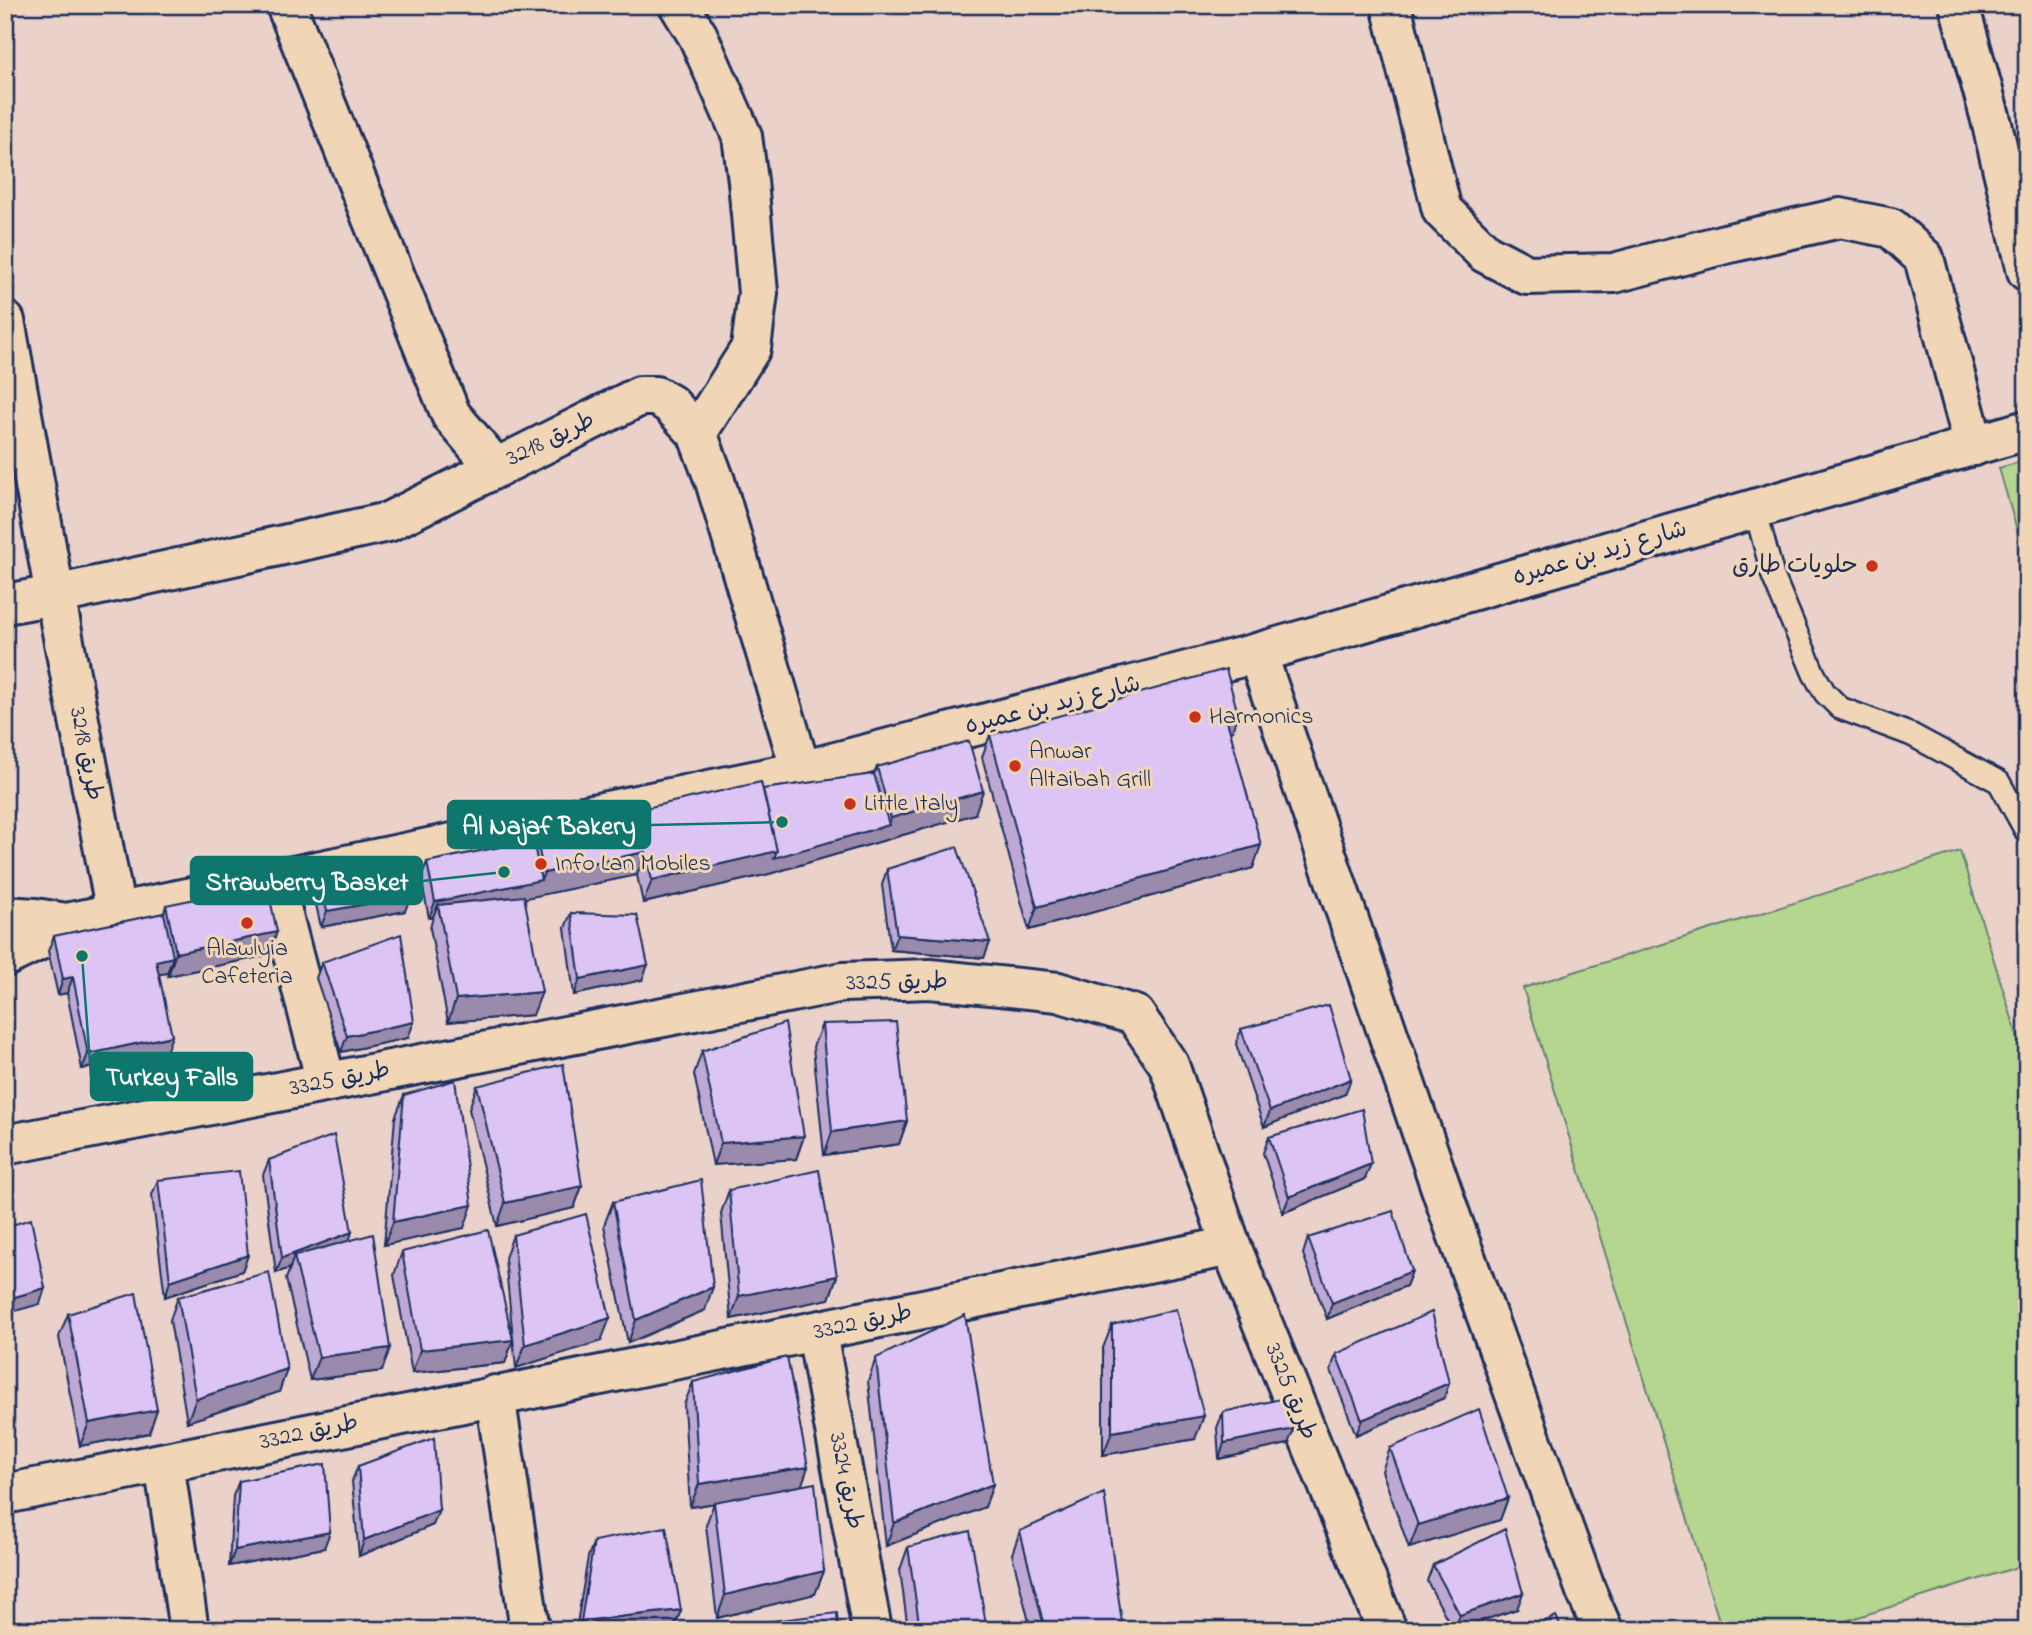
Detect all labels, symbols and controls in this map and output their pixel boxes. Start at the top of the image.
street label: طريق 3218 [501,403,601,477]
street label: شارع زيد بن عميره [1509,512,1691,596]
place label: حلويات طارق [1732,549,1858,584]
marker: حلويات طارق [1864,558,1880,574]
street label: شارع زيد بن عميره [961,667,1145,745]
place label: Harmonics [1209,700,1313,735]
street label: طريق 3218 [59,704,111,804]
marker: Harmonics [1187,709,1203,725]
place label: Anwar Altaibah Grill [1029,735,1151,798]
marker: Anwar Altaibah Grill [1007,758,1023,774]
place label: Little Italy [864,787,958,823]
marker: Little Italy [842,796,858,812]
callout: Al Najaf Bakery [448,801,650,848]
text: Al Najaf Bakery [462,809,636,847]
place label: Info Lan Mobiles [555,847,711,882]
marker: Info Lan Mobiles [533,856,549,872]
callout: Strawberry Basket [191,857,422,904]
text: Strawberry Basket [205,865,409,903]
marker: Alawlyia Cafeteria [239,915,255,931]
place label: Alawlyia Cafeteria [201,932,293,995]
street label: طريق 3325 [846,965,948,1001]
callout: Turkey Falls [91,1053,252,1100]
street label: طريق 3325 [287,1053,393,1107]
text: Turkey Falls [105,1060,239,1098]
street label: طريق 3322 [810,1295,916,1351]
street label: طريق 3325 [1255,1338,1325,1446]
street label: طريق 3322 [256,1405,362,1461]
street label: طريق 3324 [818,1430,872,1532]

